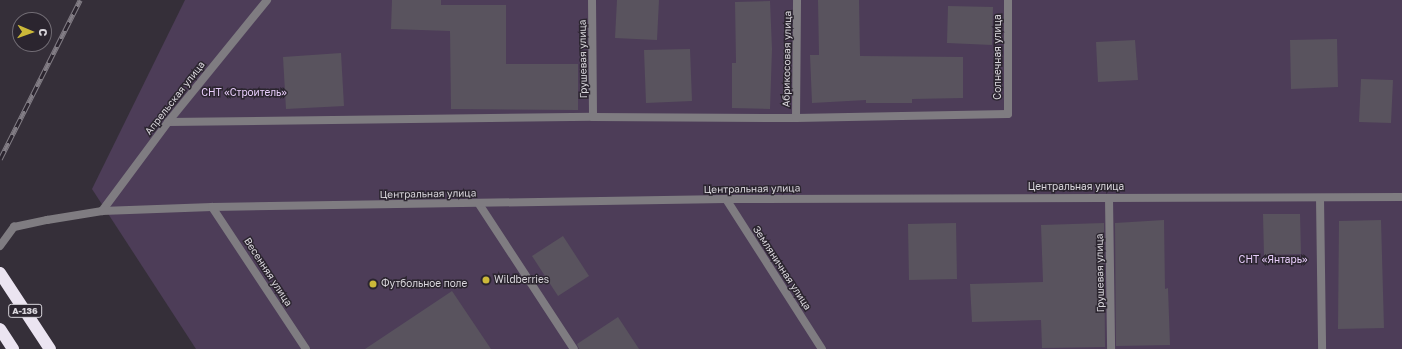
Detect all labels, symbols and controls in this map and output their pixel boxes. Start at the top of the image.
street label: Абрикосовая улица [780,11,794,107]
north arrow [12,12,52,52]
street label: Солнечная улица [992,14,1004,100]
street label: Грушевая улица [576,20,590,98]
text: С [37,28,50,37]
street label: Апрельская улица [143,59,207,137]
park label: СНТ «Строитель» [201,87,287,99]
street label: Центральная улица [1028,181,1124,193]
street label: Центральная улица [704,182,800,196]
street label: Центральная улица [380,187,476,201]
street label: Земляничная улица [750,224,814,312]
street label: Грушевая улица [1093,234,1107,312]
street label: Весенняя улица [241,236,295,308]
park label: СНТ «Янтарь» [1239,254,1307,266]
place label: Wildberries [494,274,549,286]
marker: Wildberries [481,275,491,285]
place label: Футбольное поле [381,278,467,290]
marker: Футбольное поле [368,279,378,289]
road number: А-136 [8,304,42,318]

